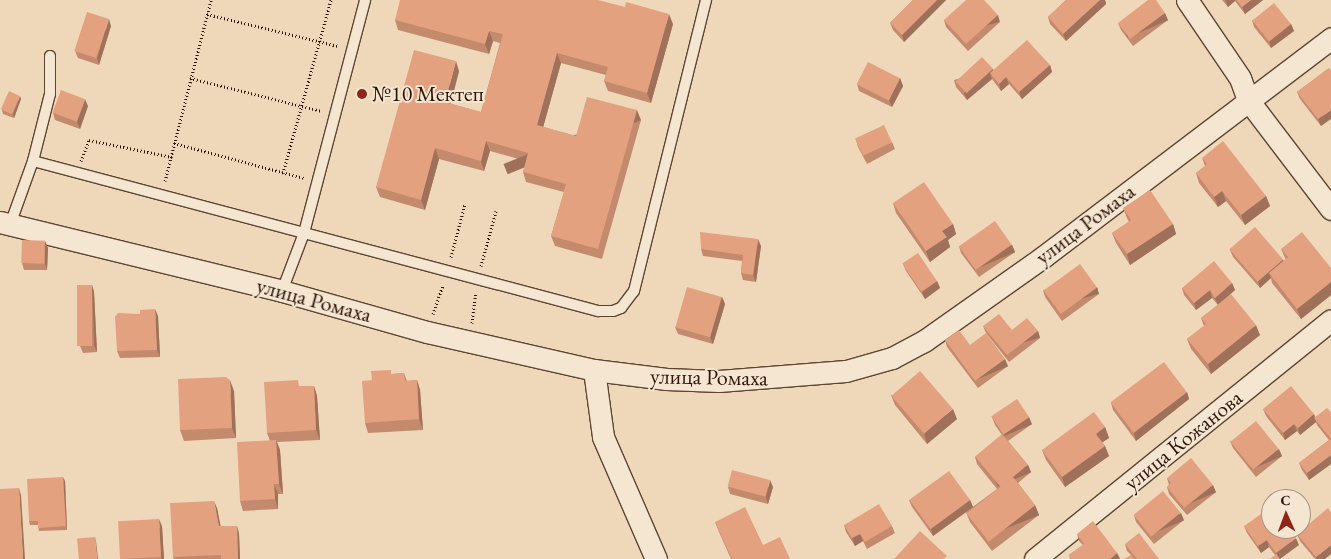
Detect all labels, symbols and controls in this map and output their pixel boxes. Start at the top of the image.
place label: №10 Мектеп [372,81,484,107]
marker: №10 Мектеп [356,88,368,100]
street label: улица Ромаха [1030,178,1140,270]
street label: улица Ромаха [254,272,374,328]
street label: улица Ромаха [650,363,768,391]
street label: улица Кожанова [1119,384,1247,496]
north arrow [1261,489,1311,539]
text: С [1280,491,1291,509]

